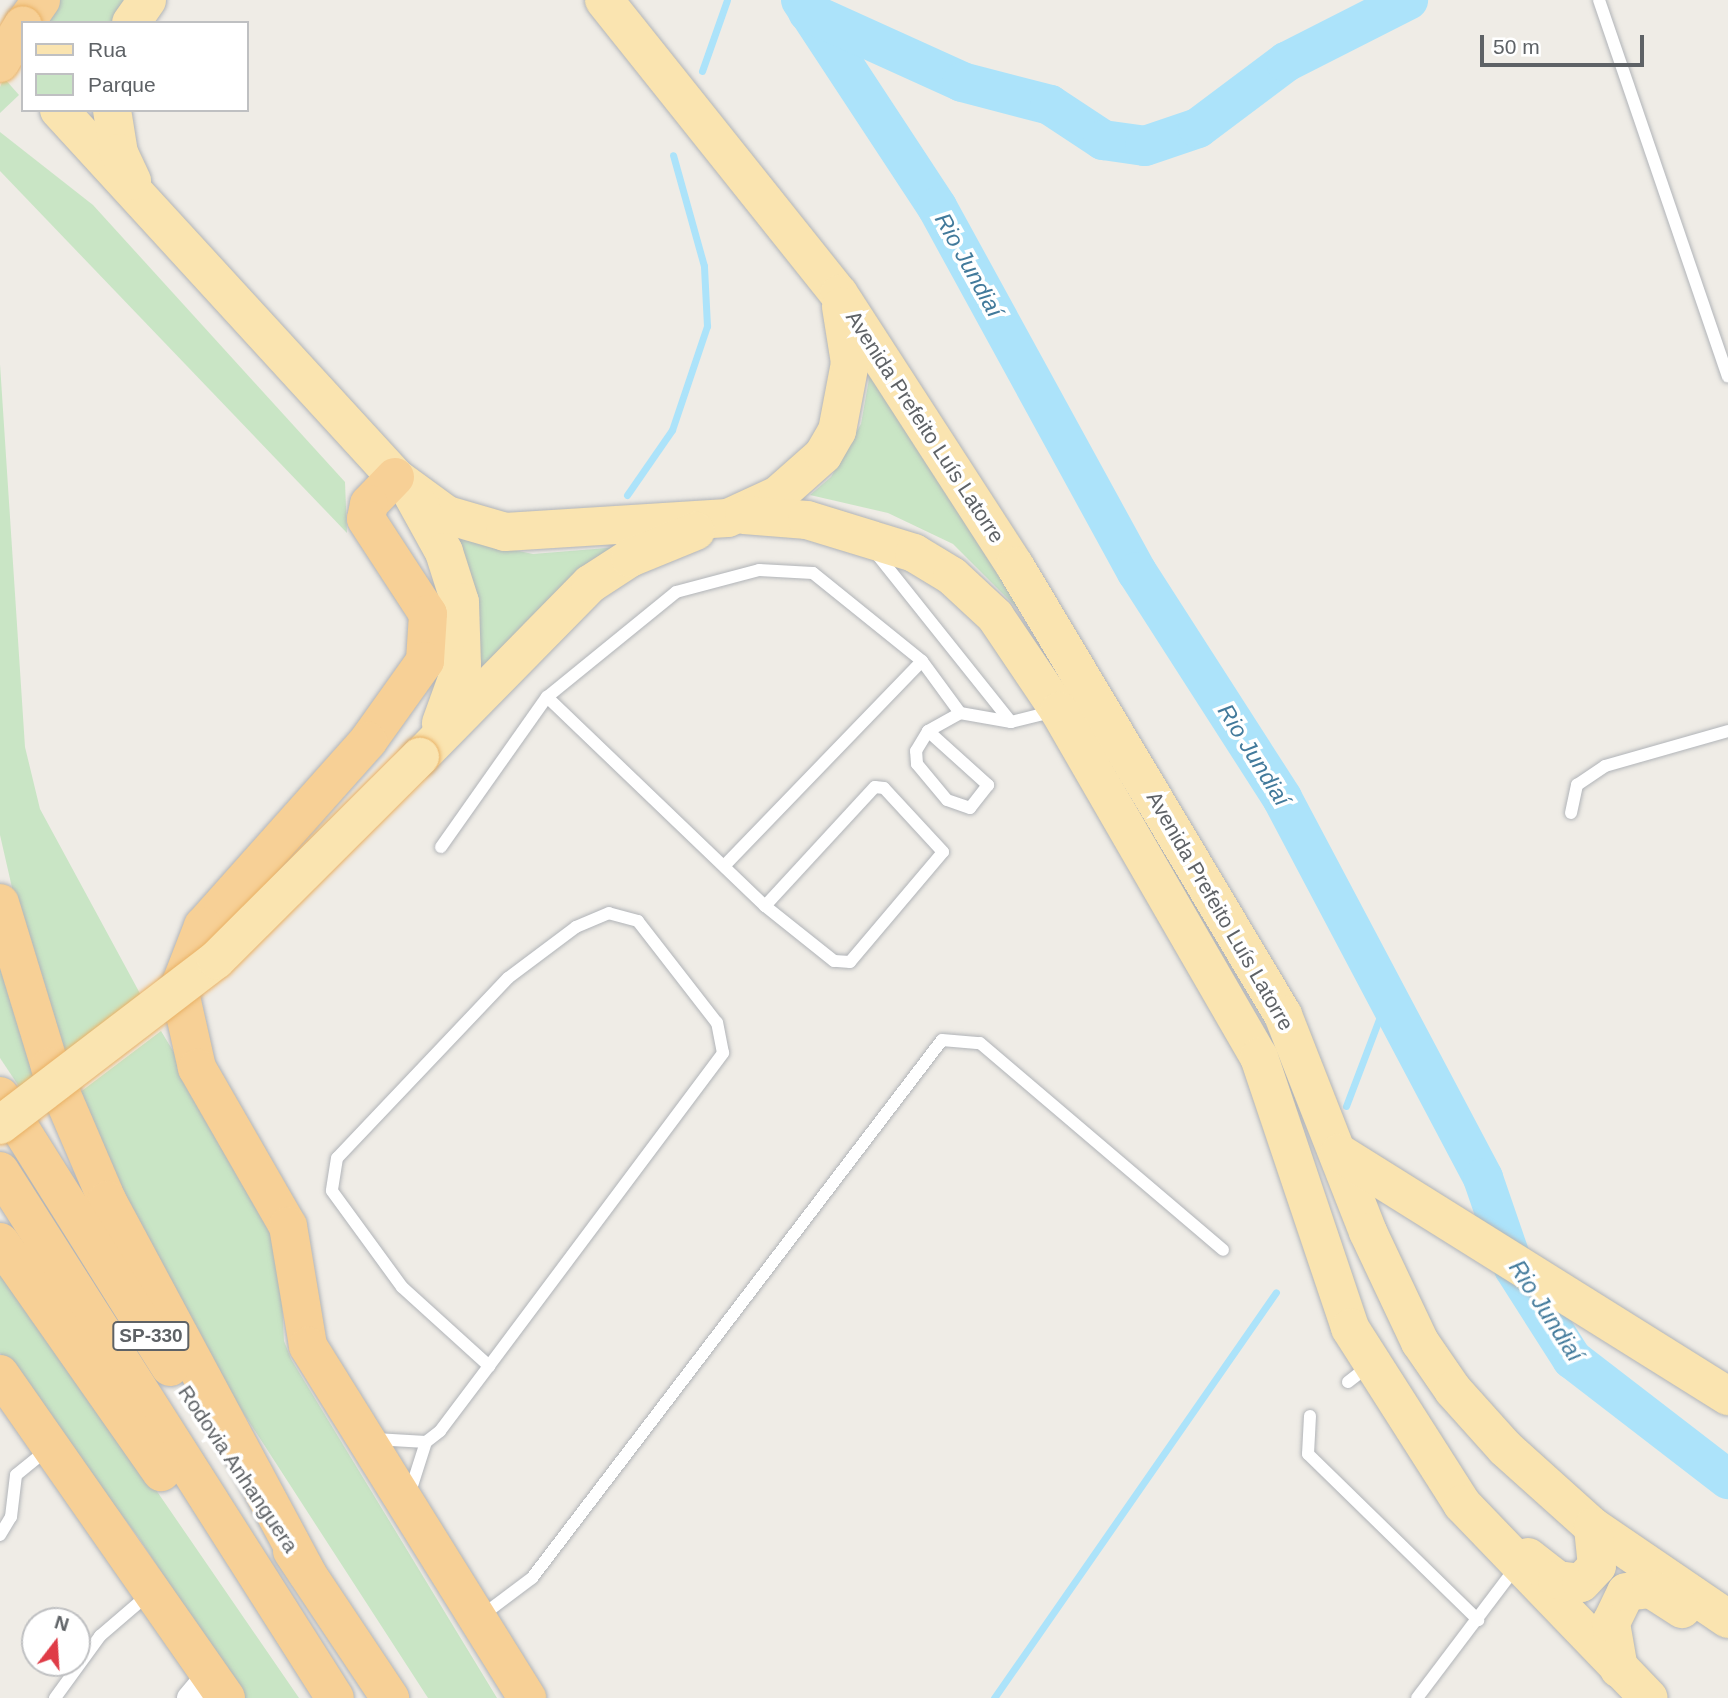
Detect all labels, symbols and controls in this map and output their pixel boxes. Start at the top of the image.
legend [21,21,248,112]
scale bar [1483,21,1648,65]
text: 50 m [1493,35,1540,58]
text: Rua [88,38,127,61]
text: Parque [88,73,156,96]
water label: Rio Jundiaí [929,208,1009,322]
street label: Avenida Prefeito Luís Latorre [840,306,1010,548]
water label: Rio Jundiaí [1212,699,1296,811]
street label: Avenida Prefeito Luís Latorre [1141,787,1299,1035]
water label: Rio Jundiaí [1503,1255,1589,1367]
road number: SP-330 [111,1320,191,1352]
street label: Rodovia Anhanguera [172,1380,304,1558]
north arrow [21,1607,91,1677]
text: N [52,1611,71,1635]

